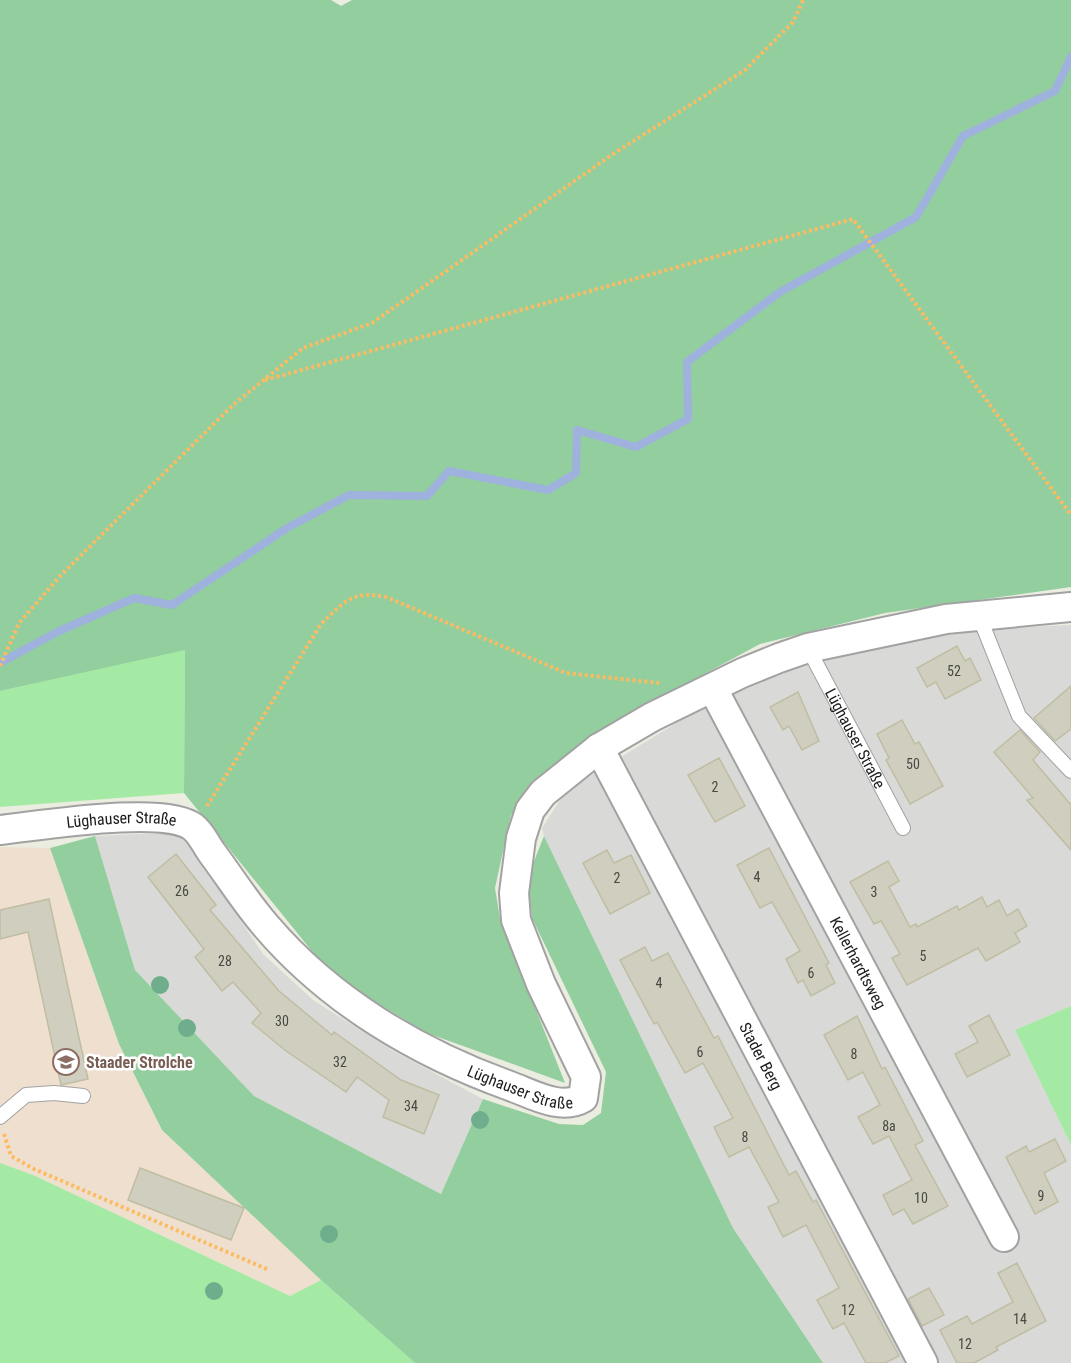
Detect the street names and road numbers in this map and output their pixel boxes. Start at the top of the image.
street label: Lüghauser Straße [821,685,890,792]
street label: Lüghauser Straße [65,808,178,831]
street label: Kellerhardtsweg [826,913,891,1012]
street label: Stader Berg [736,1019,787,1093]
street label: Lüghauser Straße [465,1061,574,1112]

